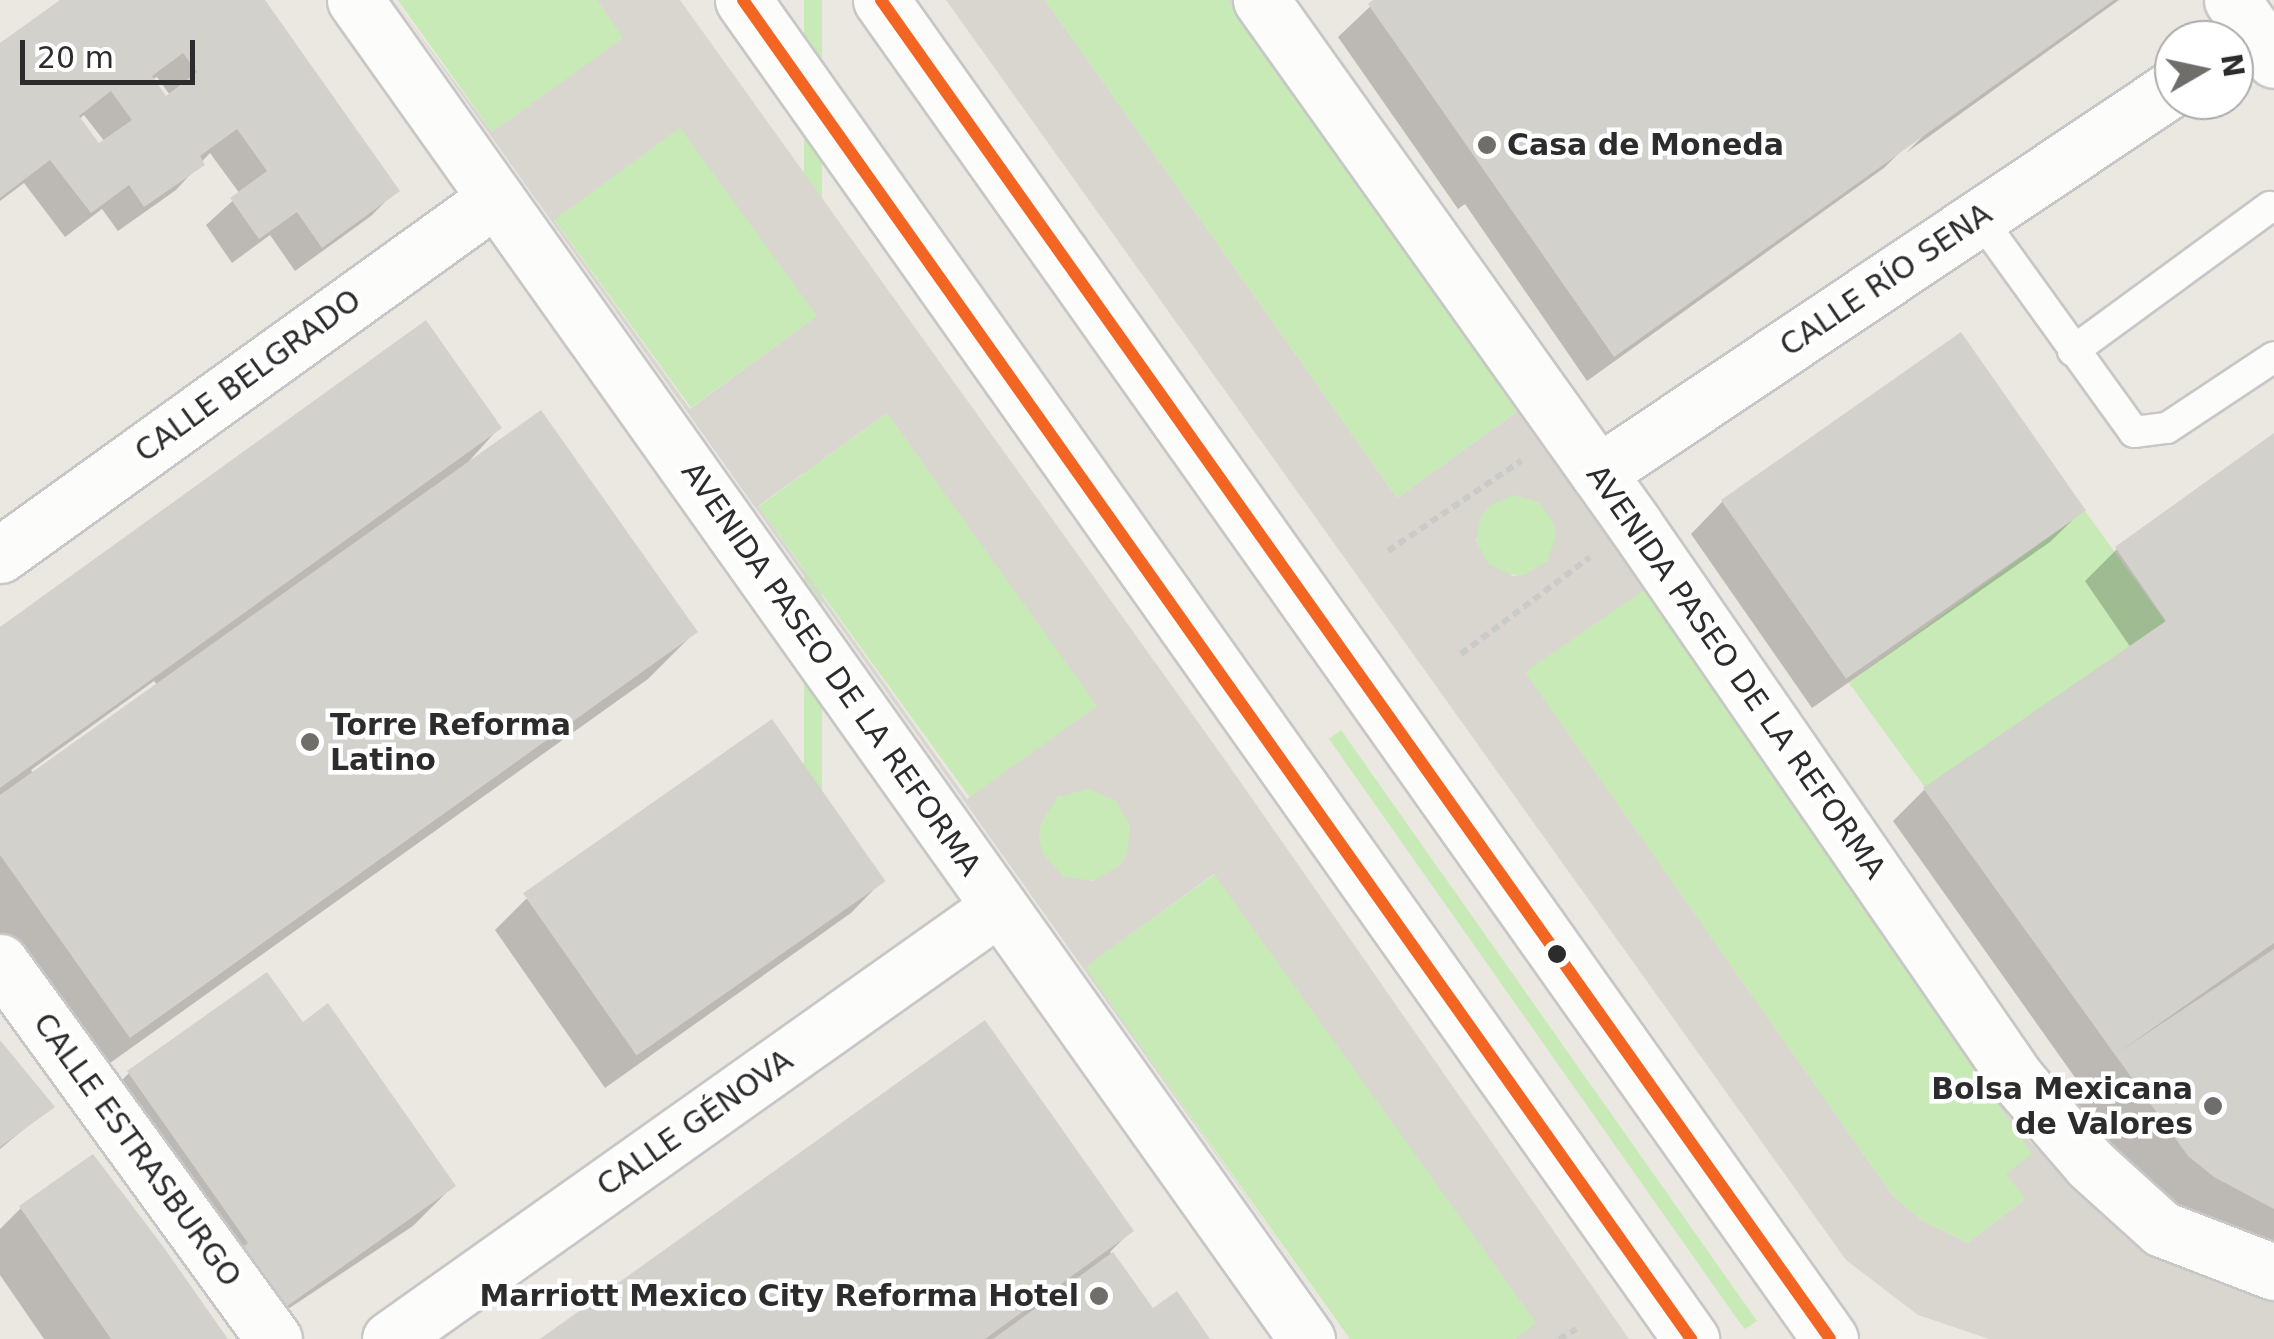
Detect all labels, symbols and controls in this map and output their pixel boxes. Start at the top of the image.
scale bar [25,20,200,82]
north arrow [2154,20,2254,120]
text: 20 m [37,40,114,75]
text: N [2214,51,2250,80]
place label: Casa de Moneda [1507,127,1784,163]
marker: Casa de Moneda [1476,134,1498,156]
street label: CALLE RÍO SENA [1773,196,1999,364]
street label: CALLE BELGRADO [128,282,368,470]
street label: AVENIDA PASEO DE LA REFORMA [674,455,988,883]
street label: AVENIDA PASEO DE LA REFORMA [1579,458,1893,886]
place label: Torre Reforma Latino [330,707,571,778]
marker: Torre Reforma Latino [299,731,321,753]
unlabelled marker [1547,944,1567,964]
street label: CALLE ESTRASBURGO [26,1006,248,1294]
street label: CALLE GÉNOVA [590,1042,800,1204]
place label: Bolsa Mexicana de Valores [1931,1071,2193,1142]
marker: Bolsa Mexicana de Valores [2202,1095,2224,1117]
place label: Marriott Mexico City Reforma Hotel [479,1278,1079,1314]
marker: Marriott Mexico City Reforma Hotel [1088,1285,1110,1307]

